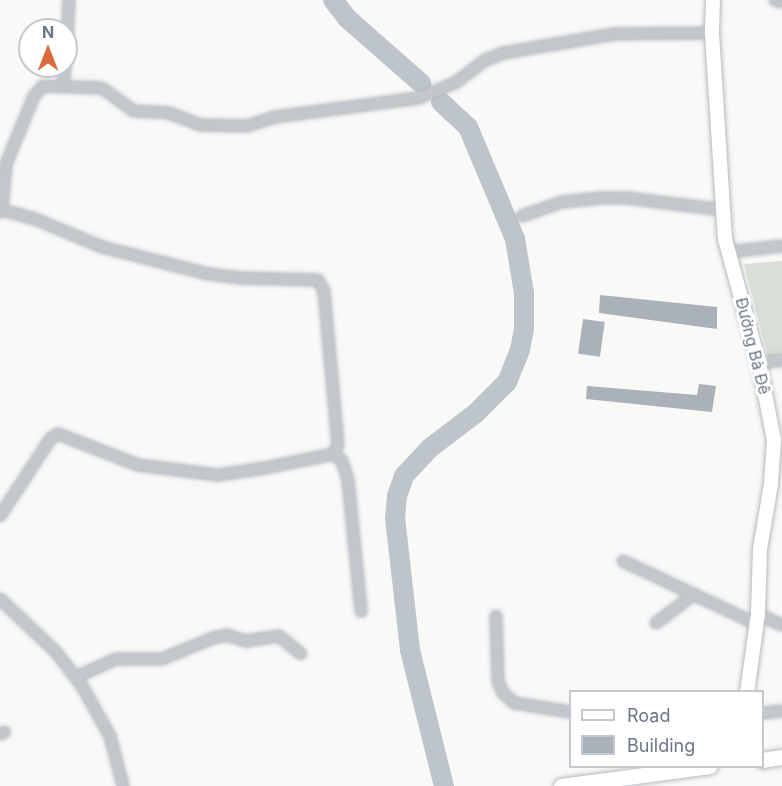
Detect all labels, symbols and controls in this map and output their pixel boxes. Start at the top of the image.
north arrow [18,18,78,78]
text: N [42,22,54,42]
street label: Đường Bà Đê [732,296,774,396]
legend [569,690,764,768]
text: Road [627,705,670,726]
text: Building [627,735,695,756]

